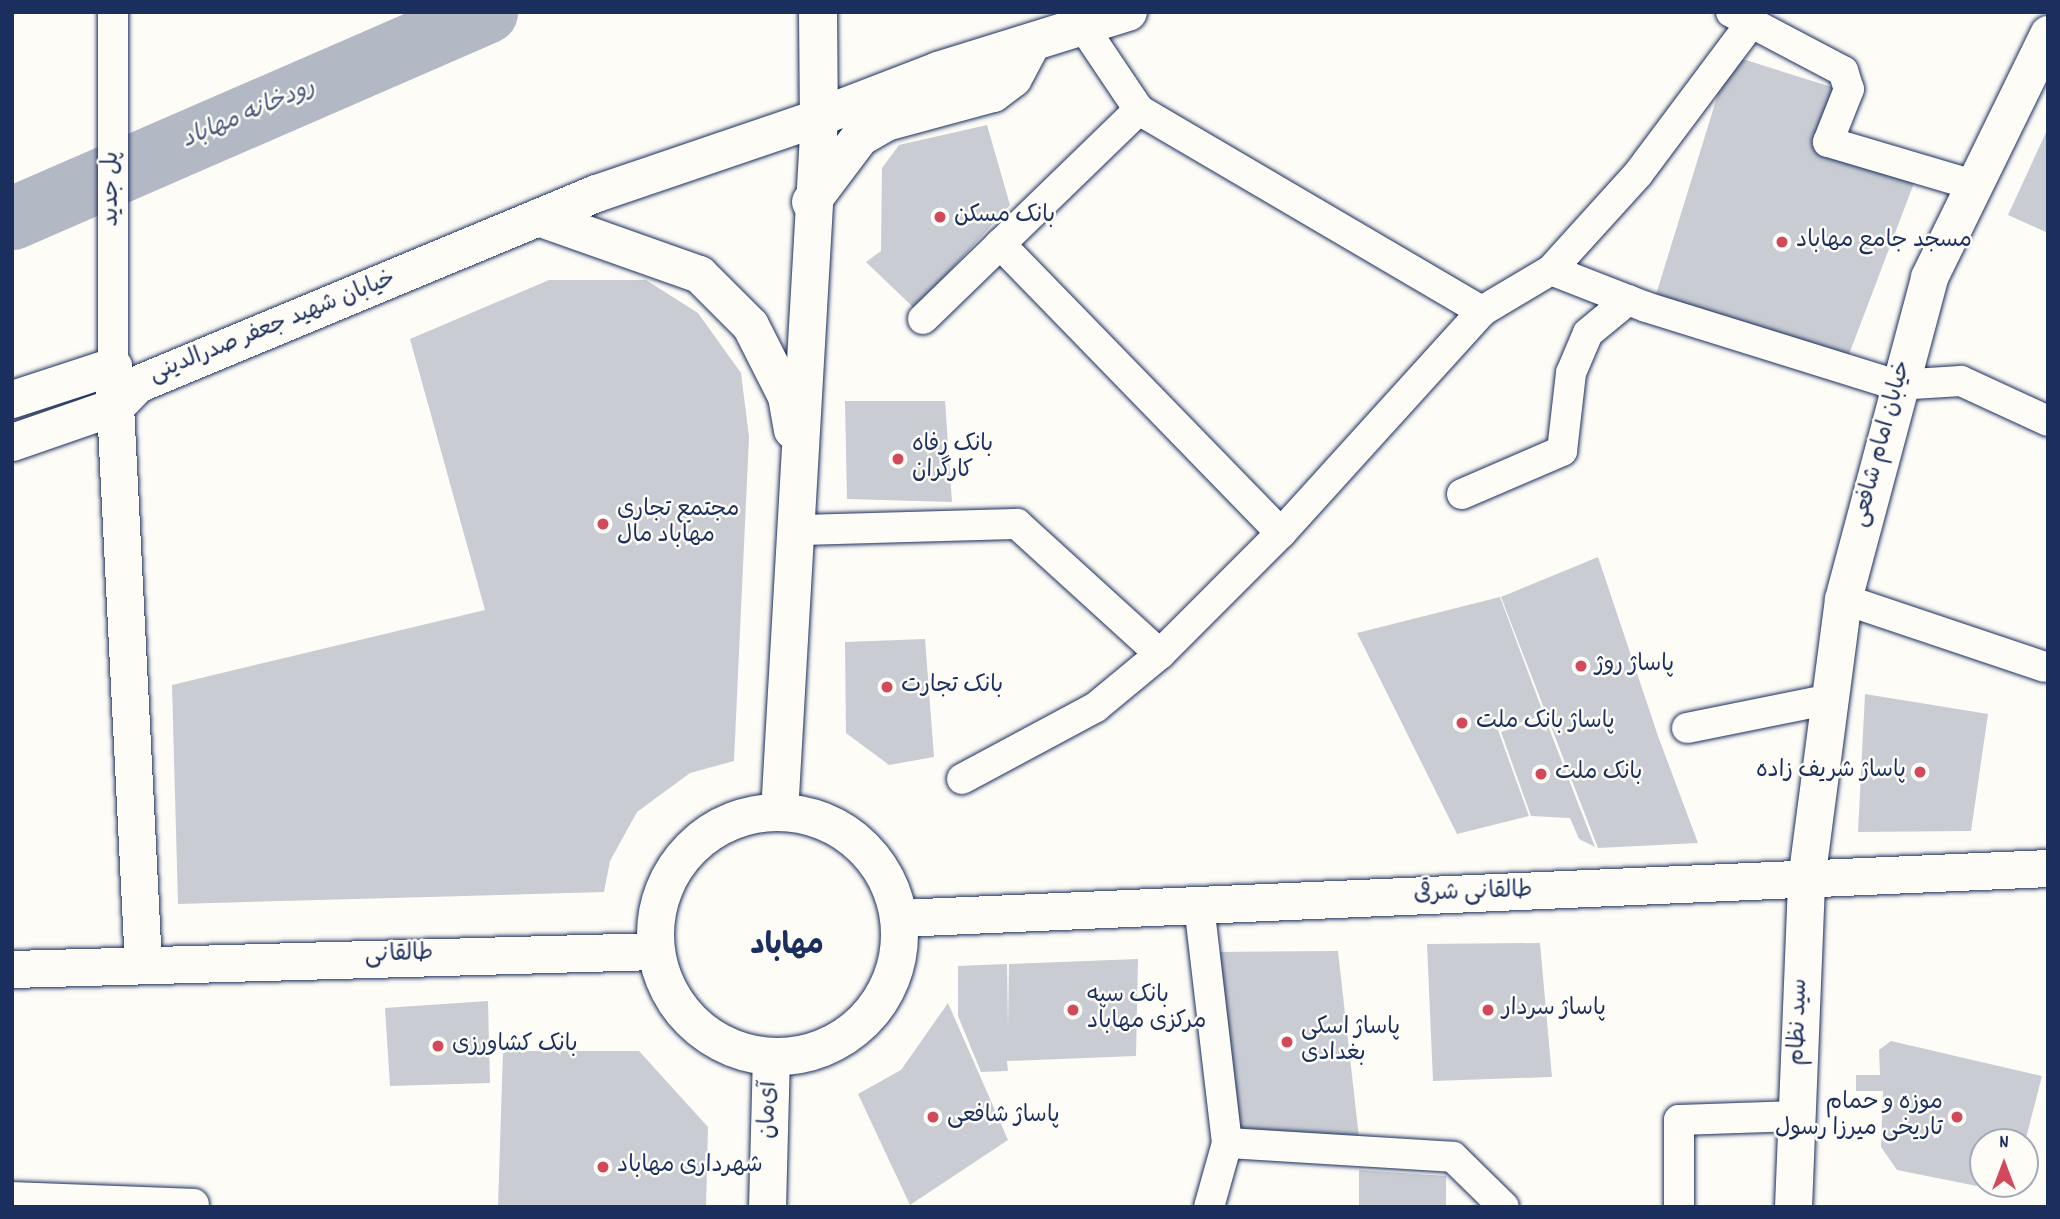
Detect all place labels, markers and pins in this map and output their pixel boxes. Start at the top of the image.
place label: بانک مسکن [954,203,1055,231]
marker: بانک مسکن [932,209,948,225]
place label: مسجد جامع مهاباد [1796,228,1972,256]
marker: مسجد جامع مهاباد [1774,234,1790,250]
place label: بانک رفاه کارگران [912,432,993,486]
marker: بانک رفاه کارگران [890,451,906,467]
place label: مجتمع تجاری مهاباد مال [617,497,739,551]
marker: مجتمع تجاری مهاباد مال [595,516,611,532]
place label: پاساژ روژ [1595,652,1674,680]
marker: پاساژ روژ [1573,658,1589,674]
place label: بانک تجارت [901,673,1003,701]
marker: بانک تجارت [879,679,895,695]
place label: پاساژ بانک ملت [1476,709,1615,737]
marker: پاساژ بانک ملت [1454,715,1470,731]
place label: پاساژ شریف زاده [1756,758,1906,786]
place label: بانک ملت [1555,760,1643,788]
marker: پاساژ شریف زاده [1912,764,1928,780]
marker: بانک ملت [1533,766,1549,782]
place label: بانک سپه مرکزی مهاباد [1087,983,1206,1037]
place label: پاساژ سردار [1502,996,1606,1024]
marker: بانک سپه مرکزی مهاباد [1065,1002,1081,1018]
marker: پاساژ سردار [1480,1002,1496,1018]
place label: پاساژ اسکی بغدادی [1301,1015,1400,1069]
place label: بانک کشاورزی [452,1032,578,1060]
marker: پاساژ اسکی بغدادی [1279,1034,1295,1050]
marker: بانک کشاورزی [430,1038,446,1054]
place label: موزه و حمام تاریخی میرزا رسول [1775,1090,1943,1144]
place label: پاساژ شافعی [947,1103,1060,1131]
marker: پاساژ شافعی [925,1109,941,1125]
marker: موزه و حمام تاریخی میرزا رسول [1949,1109,1965,1125]
place label: شهرداری مهاباد [617,1153,763,1181]
marker: شهرداری مهاباد [595,1159,611,1175]

